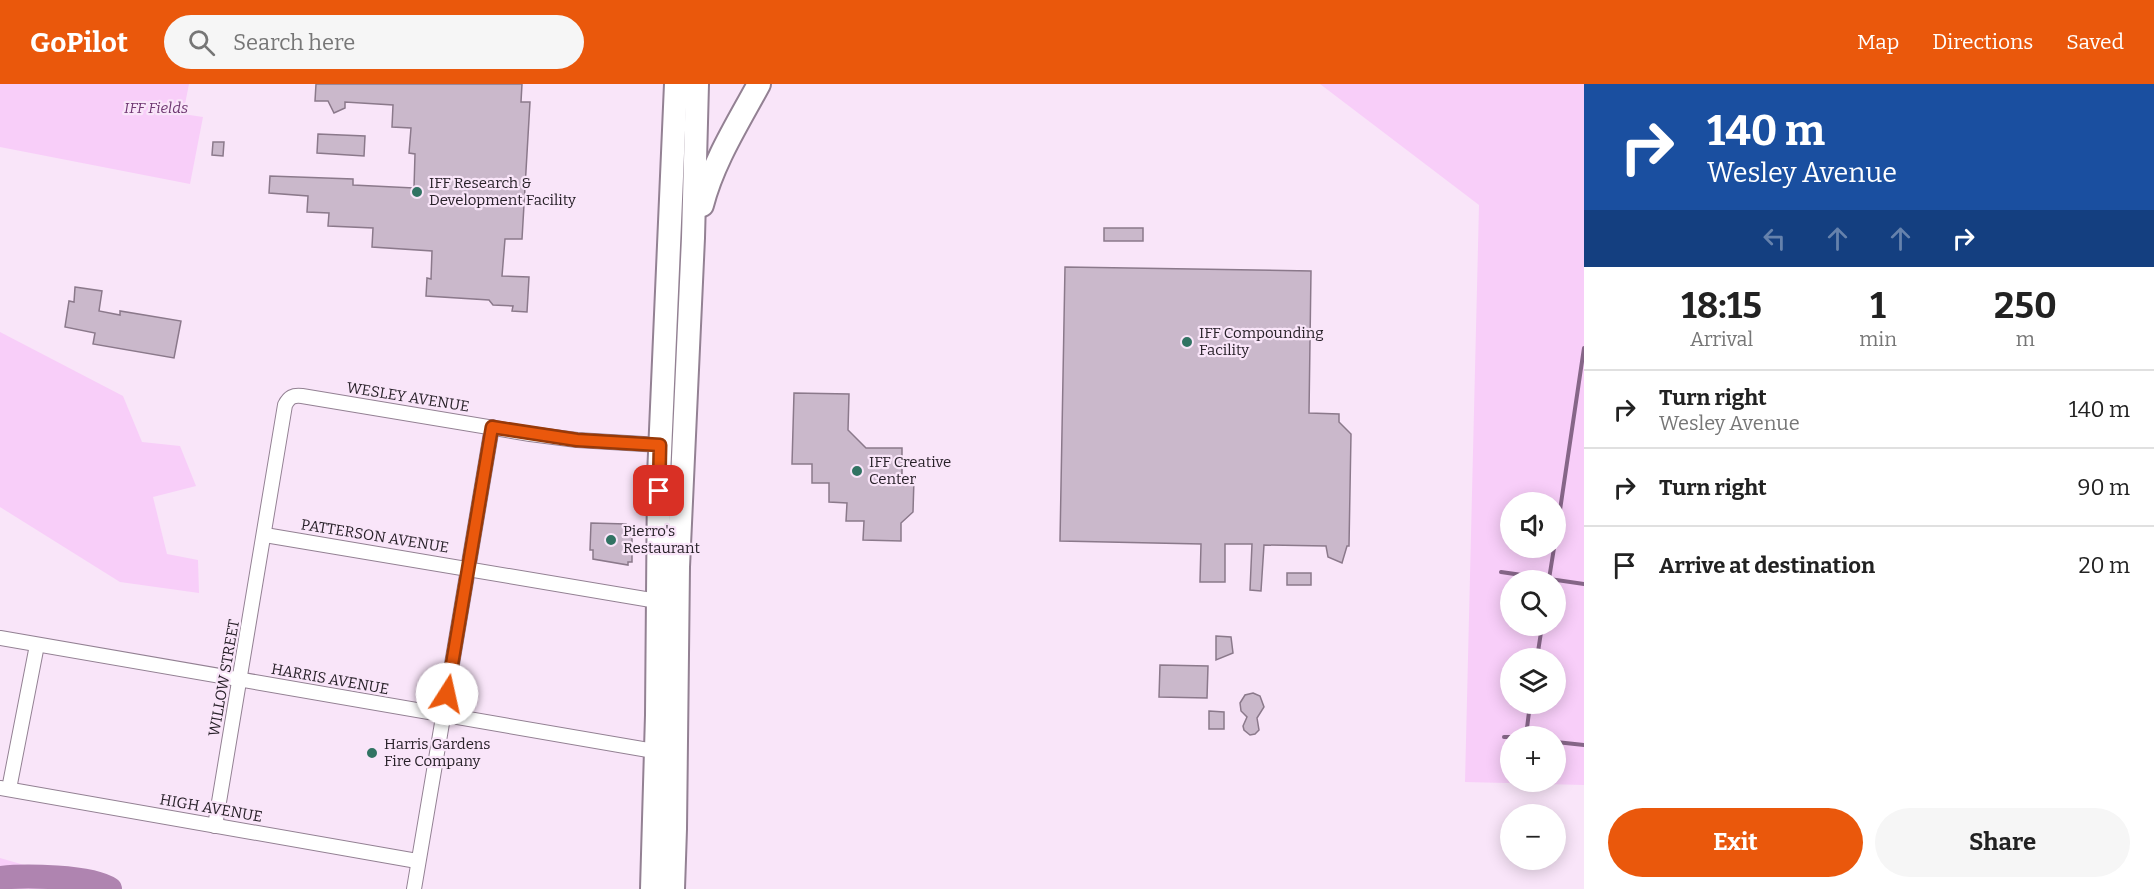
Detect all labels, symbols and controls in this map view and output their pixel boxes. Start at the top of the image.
search box [164,15,584,69]
text: GoPilot [30,26,128,59]
icon: search [185,26,218,59]
text: Search here [233,29,355,56]
text: Map [1857,29,1899,55]
text: Directions [1932,29,2033,55]
text: Saved [2066,29,2124,55]
park label: IFF Fields [124,99,188,117]
text: 140 m [1707,106,1825,156]
icon: right [1608,108,1686,186]
text: Wesley Avenue [1707,157,1897,189]
place label: IFF Research & Development Facility [429,174,576,209]
marker: IFF Research & Development Facility [410,185,424,199]
icon: left [1758,222,1791,255]
icon: ahead [1821,222,1854,255]
icon: ahead [1884,222,1917,255]
icon: right [1947,222,1980,255]
text: 18:15 [1681,284,1762,328]
text: 1 [1870,284,1886,328]
text: 250 [1994,284,2057,328]
place label: IFF Compounding Facility [1199,324,1324,359]
text: Arrival [1690,327,1753,351]
text: min [1859,327,1897,351]
text: m [2016,327,2035,351]
marker: IFF Compounding Facility [1180,335,1194,349]
street label: WESLEY AVENUE [345,378,471,416]
text: Turn right [1659,384,1767,411]
icon: right [1608,393,1641,426]
text: 140 m [2069,396,2130,423]
text: Wesley Avenue [1659,411,1800,435]
place label: IFF Creative Center [869,453,951,488]
marker: IFF Creative Center [850,464,864,478]
pin [633,465,684,516]
icon: right [1608,471,1641,504]
icon: arrive [642,474,675,507]
text: Turn right [1659,474,1767,501]
text: 90 m [2078,474,2130,501]
map controls [1500,492,1566,870]
button: sound [1500,492,1566,558]
street label: PATTERSON AVENUE [300,515,450,557]
place label: Pierro's Restaurant [623,522,701,557]
marker: Pierro's Restaurant [604,533,618,547]
icon: arrive [1608,549,1641,582]
text: Arrive at destination [1659,552,1875,579]
text: 20 m [2079,552,2130,579]
button: search [1500,570,1566,636]
street label: WILLOW STREET [205,618,243,738]
button: layers [1500,648,1566,714]
street label: HARRIS AVENUE [270,660,390,698]
position arrow [415,662,479,726]
button: + [1500,726,1566,792]
place label: Harris Gardens Fire Company [384,735,491,770]
marker: Harris Gardens Fire Company [365,746,379,760]
street label: HIGH AVENUE [158,790,264,826]
button: − [1500,804,1566,870]
button: Exit [1608,808,1863,877]
button: Share [1875,808,2130,877]

